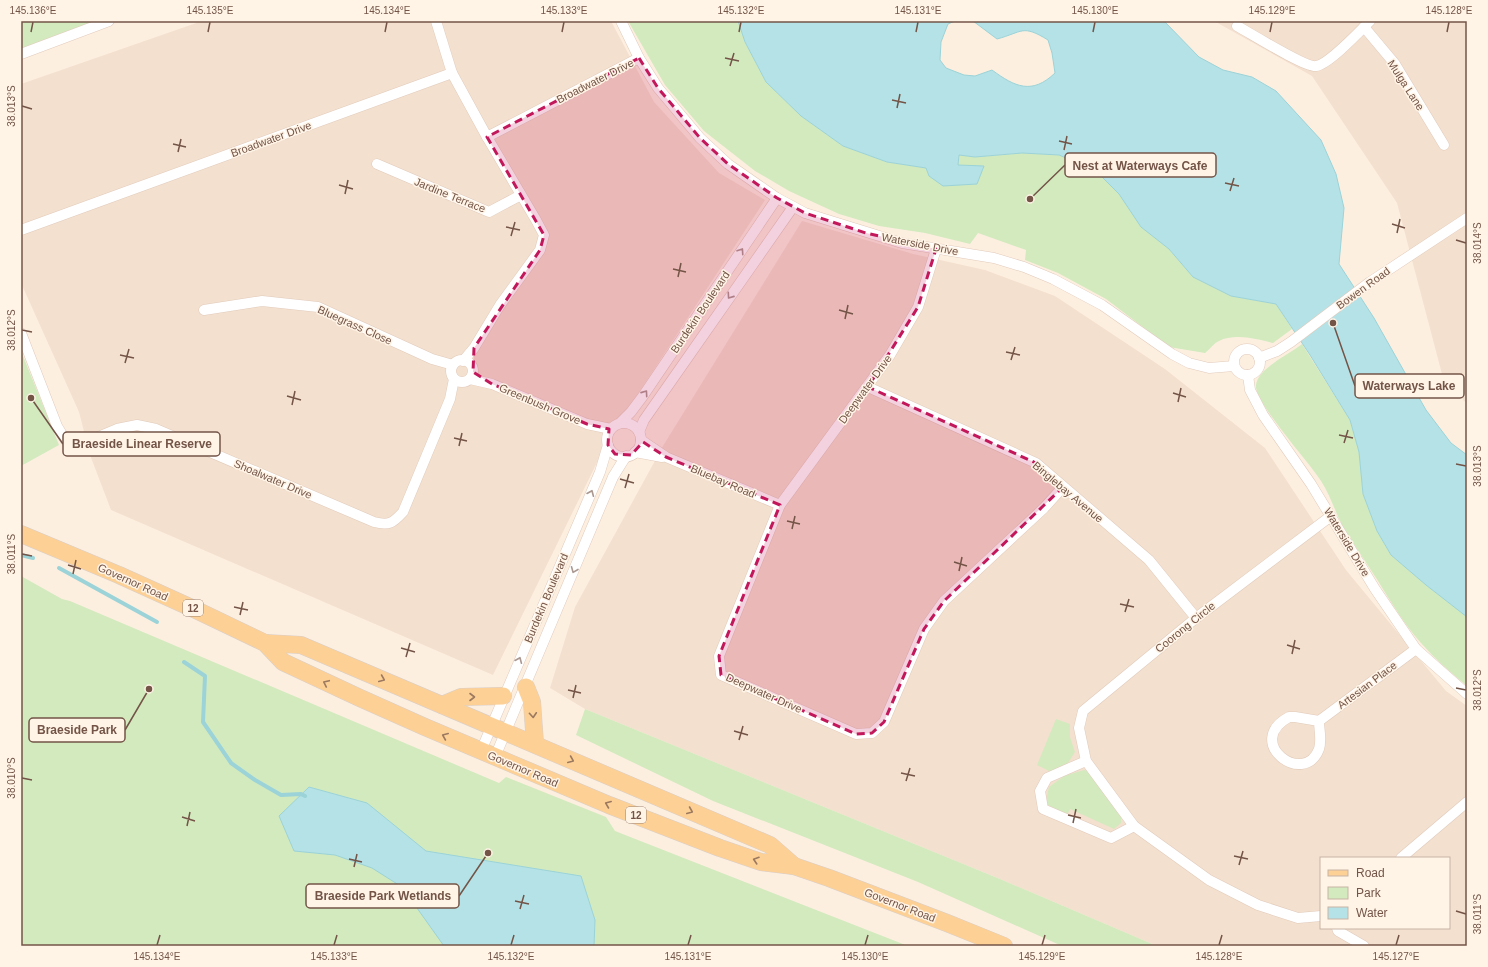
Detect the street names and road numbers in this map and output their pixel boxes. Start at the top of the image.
street label: Broadwater Drive [554,56,636,106]
street label: Mulga Lane [1385,58,1427,112]
street label: Broadwater Drive [229,119,313,159]
street label: Jardine Terrace [413,175,487,215]
street label: Waterside Drive [881,231,959,257]
street label: Bowen Road [1334,265,1392,311]
street label: Burdekin Boulevard [668,269,732,355]
street label: Bluegrass Close [316,303,394,347]
street label: Deepwater Drive [836,352,894,426]
street label: Greenbush Grove [497,381,583,427]
street label: Shoalwater Drive [232,457,314,501]
street label: Binglebay Avenue [1030,459,1106,525]
street label: Bluebay Road [689,462,757,500]
street label: Waterside Drive [1322,506,1372,578]
street label: Burdekin Boulevard [522,551,570,645]
street label: Governor Road [96,561,170,603]
street label: Coorong Circle [1153,599,1217,655]
road number: 12 [183,600,203,616]
street label: Artesian Place [1335,659,1399,711]
street label: Deepwater Drive [724,671,804,715]
street label: Governor Road [486,749,560,789]
road number: 12 [626,807,646,823]
street label: Governor Road [863,886,937,924]

